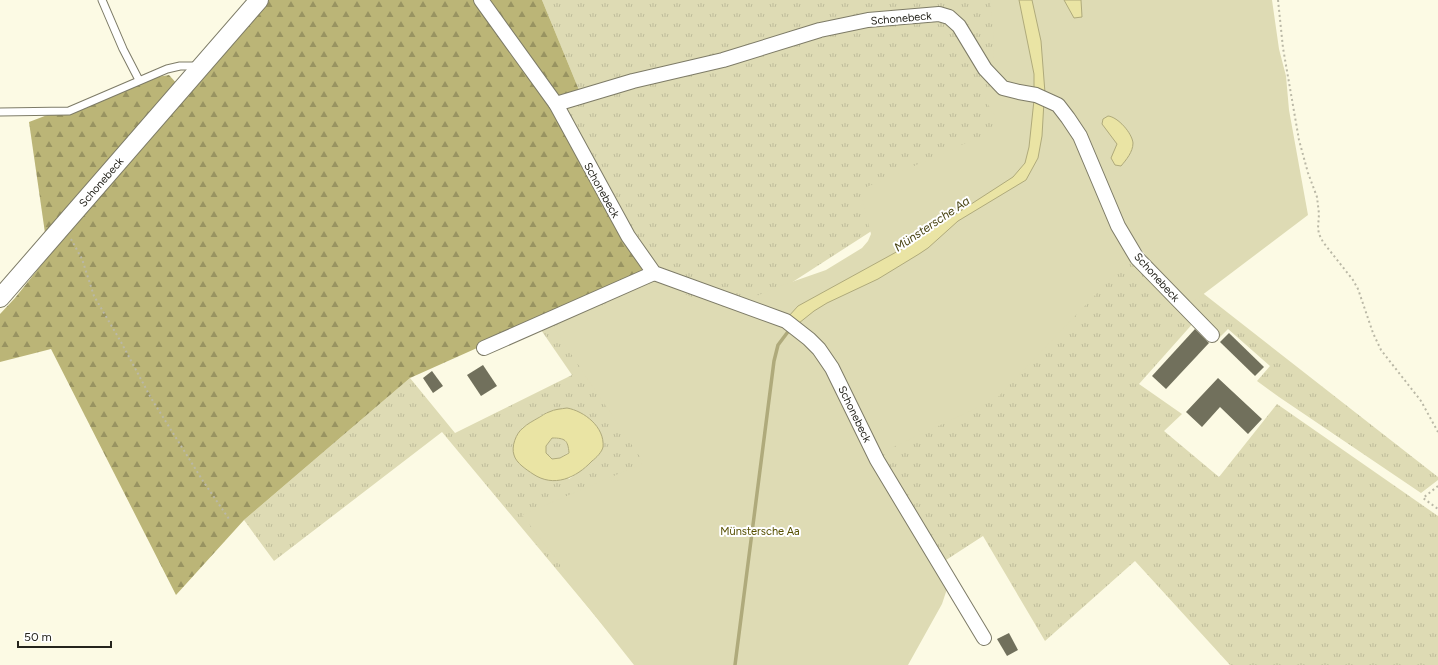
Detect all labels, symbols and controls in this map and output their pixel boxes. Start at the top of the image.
street label: Schonebeck [870,9,933,28]
street label: Schonebeck [76,155,127,210]
street label: Schonebeck [581,160,622,221]
water label: Münstersche Aa [892,194,972,254]
street label: Schonebeck [1131,250,1182,305]
street label: Schonebeck [835,384,874,445]
park label: Münstersche Aa [720,525,800,538]
scale bar [18,623,111,649]
text: 50 m [24,630,52,644]

